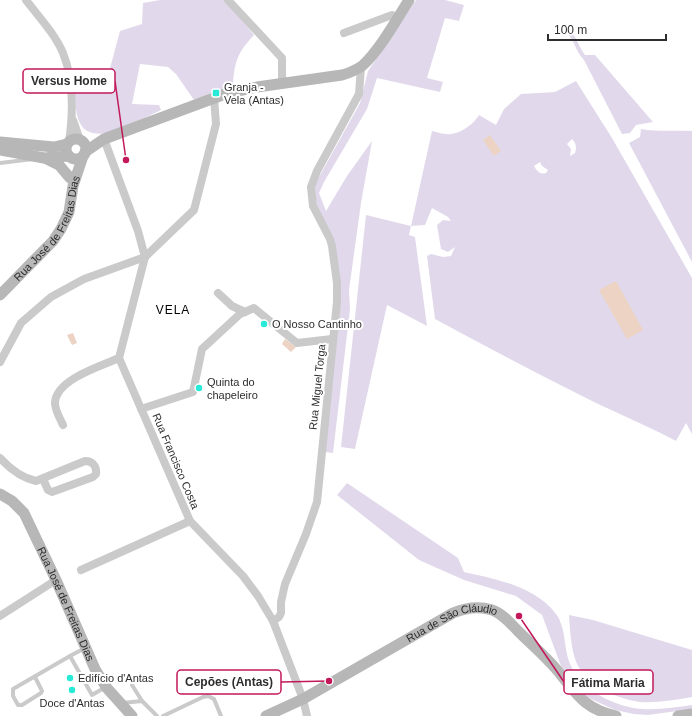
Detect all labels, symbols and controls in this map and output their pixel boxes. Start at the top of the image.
scale bar [548,16,666,42]
text: 100 m [554,23,587,37]
callout: Versus Home [23,69,115,93]
text: Versus Home [31,74,107,88]
place label: Granja - Vela (Antas) [224,81,284,106]
marker: Granja - Vela (Antas) [211,88,221,98]
street label: Rua José de Freitas Dias [11,174,82,283]
district label: VELA [156,303,190,317]
place label: O Nosso Cantinho [272,318,362,330]
marker: O Nosso Cantinho [259,319,269,329]
street label: Rua Miguel Torga [307,343,328,430]
place label: Quinta do chapeleiro [207,376,258,401]
marker: Quinta do chapeleiro [194,383,204,393]
street label: Rua Francisco Costa [150,411,202,511]
street label: Rua José de Freitas Dias [35,545,97,663]
street label: Rua de São Cláudio [404,602,500,645]
callout: Cepões (Antas) [177,670,281,694]
callout: Fátima Maria [564,670,653,694]
place label: Edifício d'Antas [78,672,154,684]
marker: Edifício d'Antas [65,673,75,683]
text: Cepões (Antas) [185,675,273,689]
text: Fátima Maria [571,676,645,690]
marker: Doce d'Antas [67,685,77,695]
place label: Doce d'Antas [39,697,105,709]

